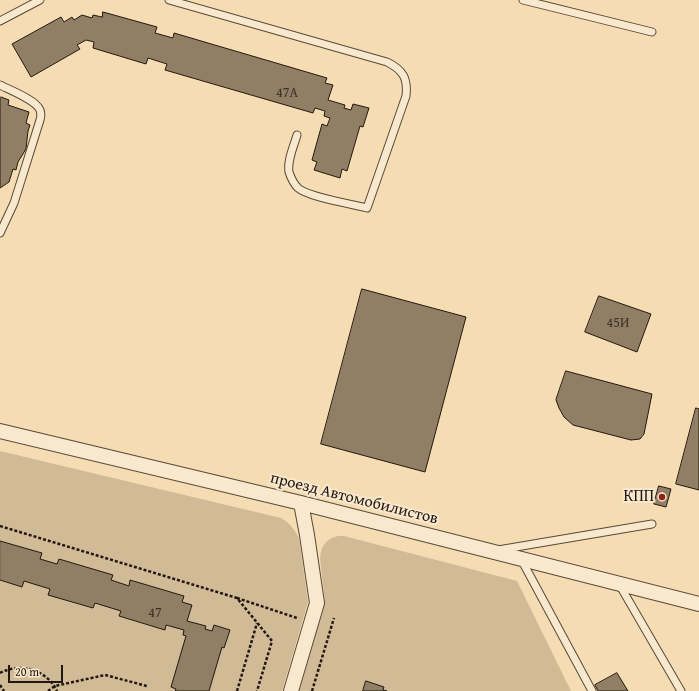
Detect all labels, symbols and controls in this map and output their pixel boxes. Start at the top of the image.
house number: 47А [276,85,298,101]
house number: 45И [607,315,629,331]
street label: проезд Автомобилистов [268,469,440,529]
place label: КПП [624,487,654,507]
marker: КПП [657,492,667,502]
house number: 47 [148,605,162,621]
scale bar [10,657,65,683]
text: 20 m [15,663,39,680]

